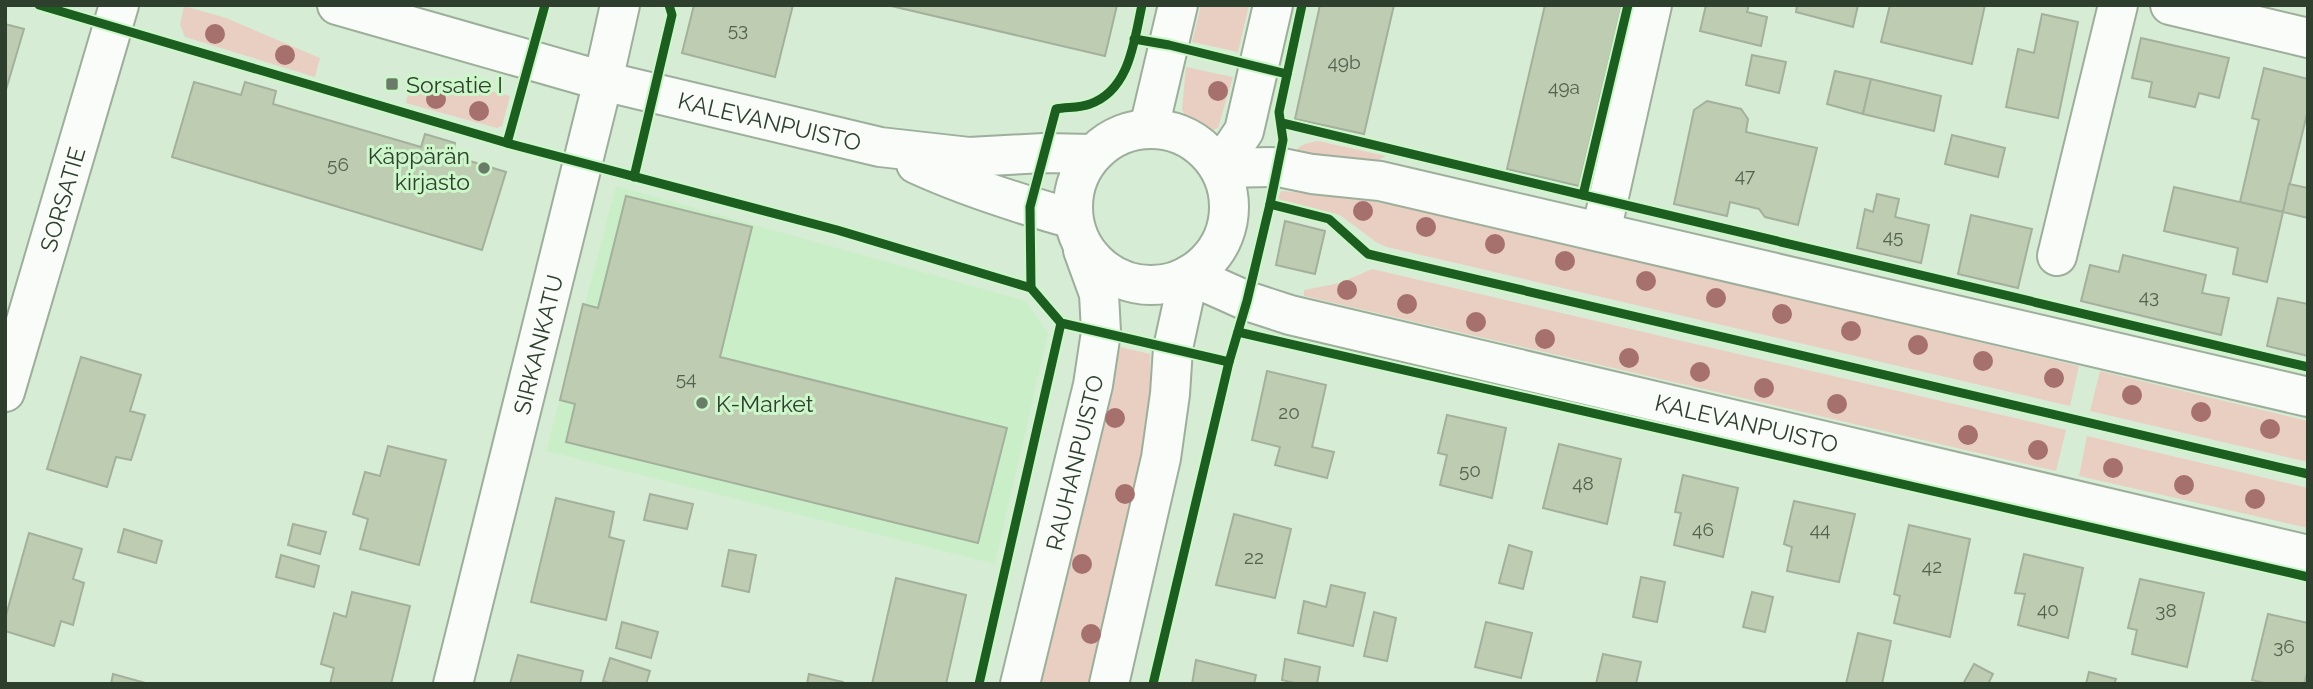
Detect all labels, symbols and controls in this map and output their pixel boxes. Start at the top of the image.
house number: 53 [728,18,748,40]
house number: 49b [1327,51,1361,73]
place label: Sorsatie I [406,71,503,98]
marker: Sorsatie I [384,76,400,92]
house number: 49a [1548,76,1580,98]
street label: KALEVANPUISTO [675,86,864,156]
place label: Käppärän kirjasto [368,142,470,195]
street label: SORSATIE [34,144,90,255]
house number: 56 [327,153,349,175]
marker: Käppärän kirjasto [476,160,492,176]
house number: 47 [1735,164,1755,186]
house number: 45 [1883,225,1903,247]
street label: SIRKANKATU [507,272,568,417]
house number: 43 [2139,285,2159,307]
house number: 54 [676,367,696,389]
street label: RAUHANPUISTO [1040,373,1108,553]
street label: KALEVANPUISTO [1652,388,1841,457]
place label: K-Market [716,390,814,417]
marker: K-Market [694,395,710,411]
house number: 20 [1278,401,1300,423]
house number: 50 [1459,459,1481,481]
house number: 48 [1572,472,1594,494]
house number: 46 [1692,518,1714,540]
house number: 44 [1810,518,1830,540]
house number: 22 [1244,546,1264,568]
house number: 42 [1922,555,1942,577]
house number: 40 [2037,598,2059,620]
house number: 38 [2155,599,2177,621]
house number: 36 [2273,635,2295,657]

